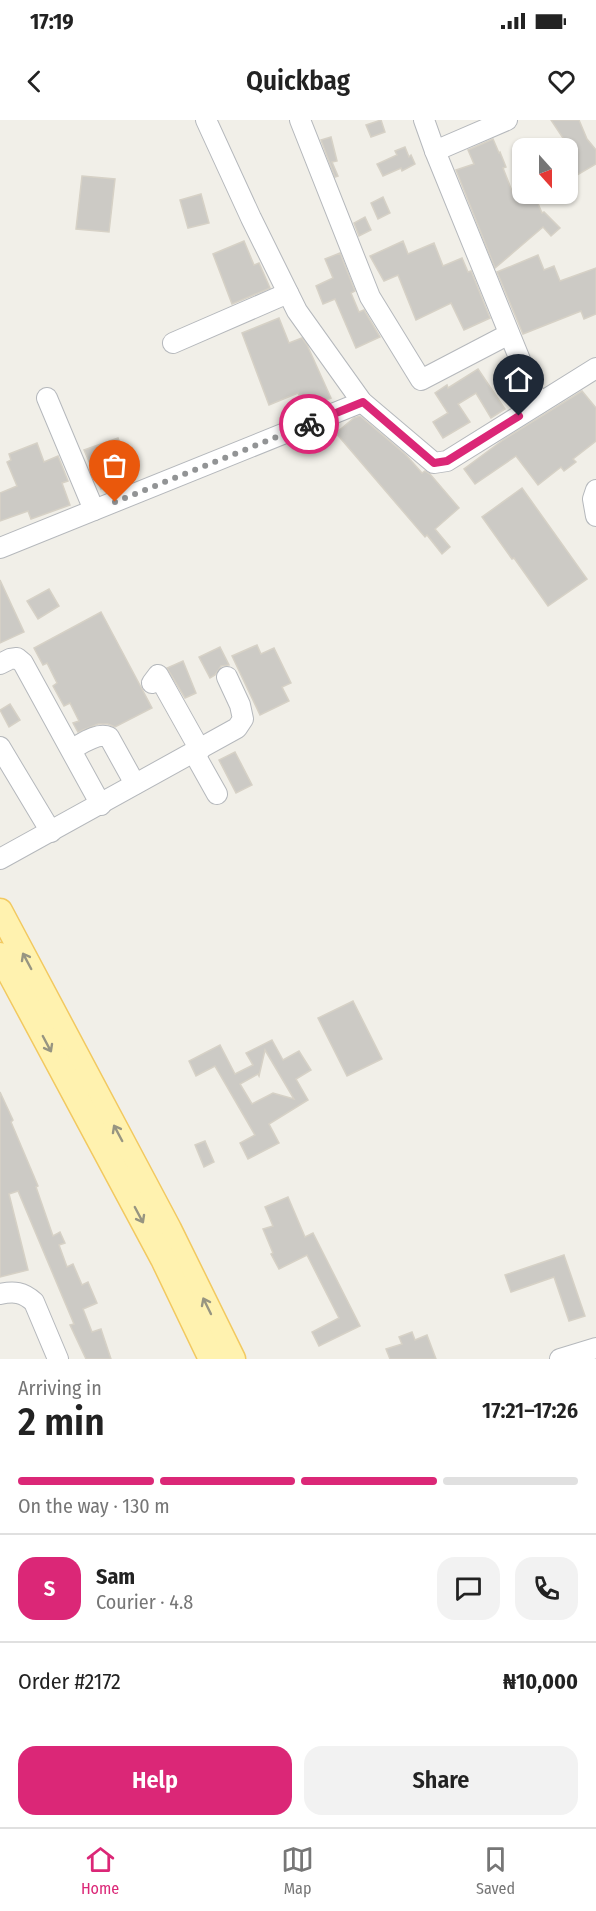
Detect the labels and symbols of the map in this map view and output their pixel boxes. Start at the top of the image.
north arrow [512,138,578,204]
pin [493,354,544,416]
courier [279,394,339,454]
pin [89,440,140,502]
one-way arrow [20,952,32,970]
one-way arrow [42,1034,53,1052]
one-way arrow [112,1125,124,1142]
one-way arrow [134,1206,145,1224]
one-way arrow [201,1298,212,1316]

